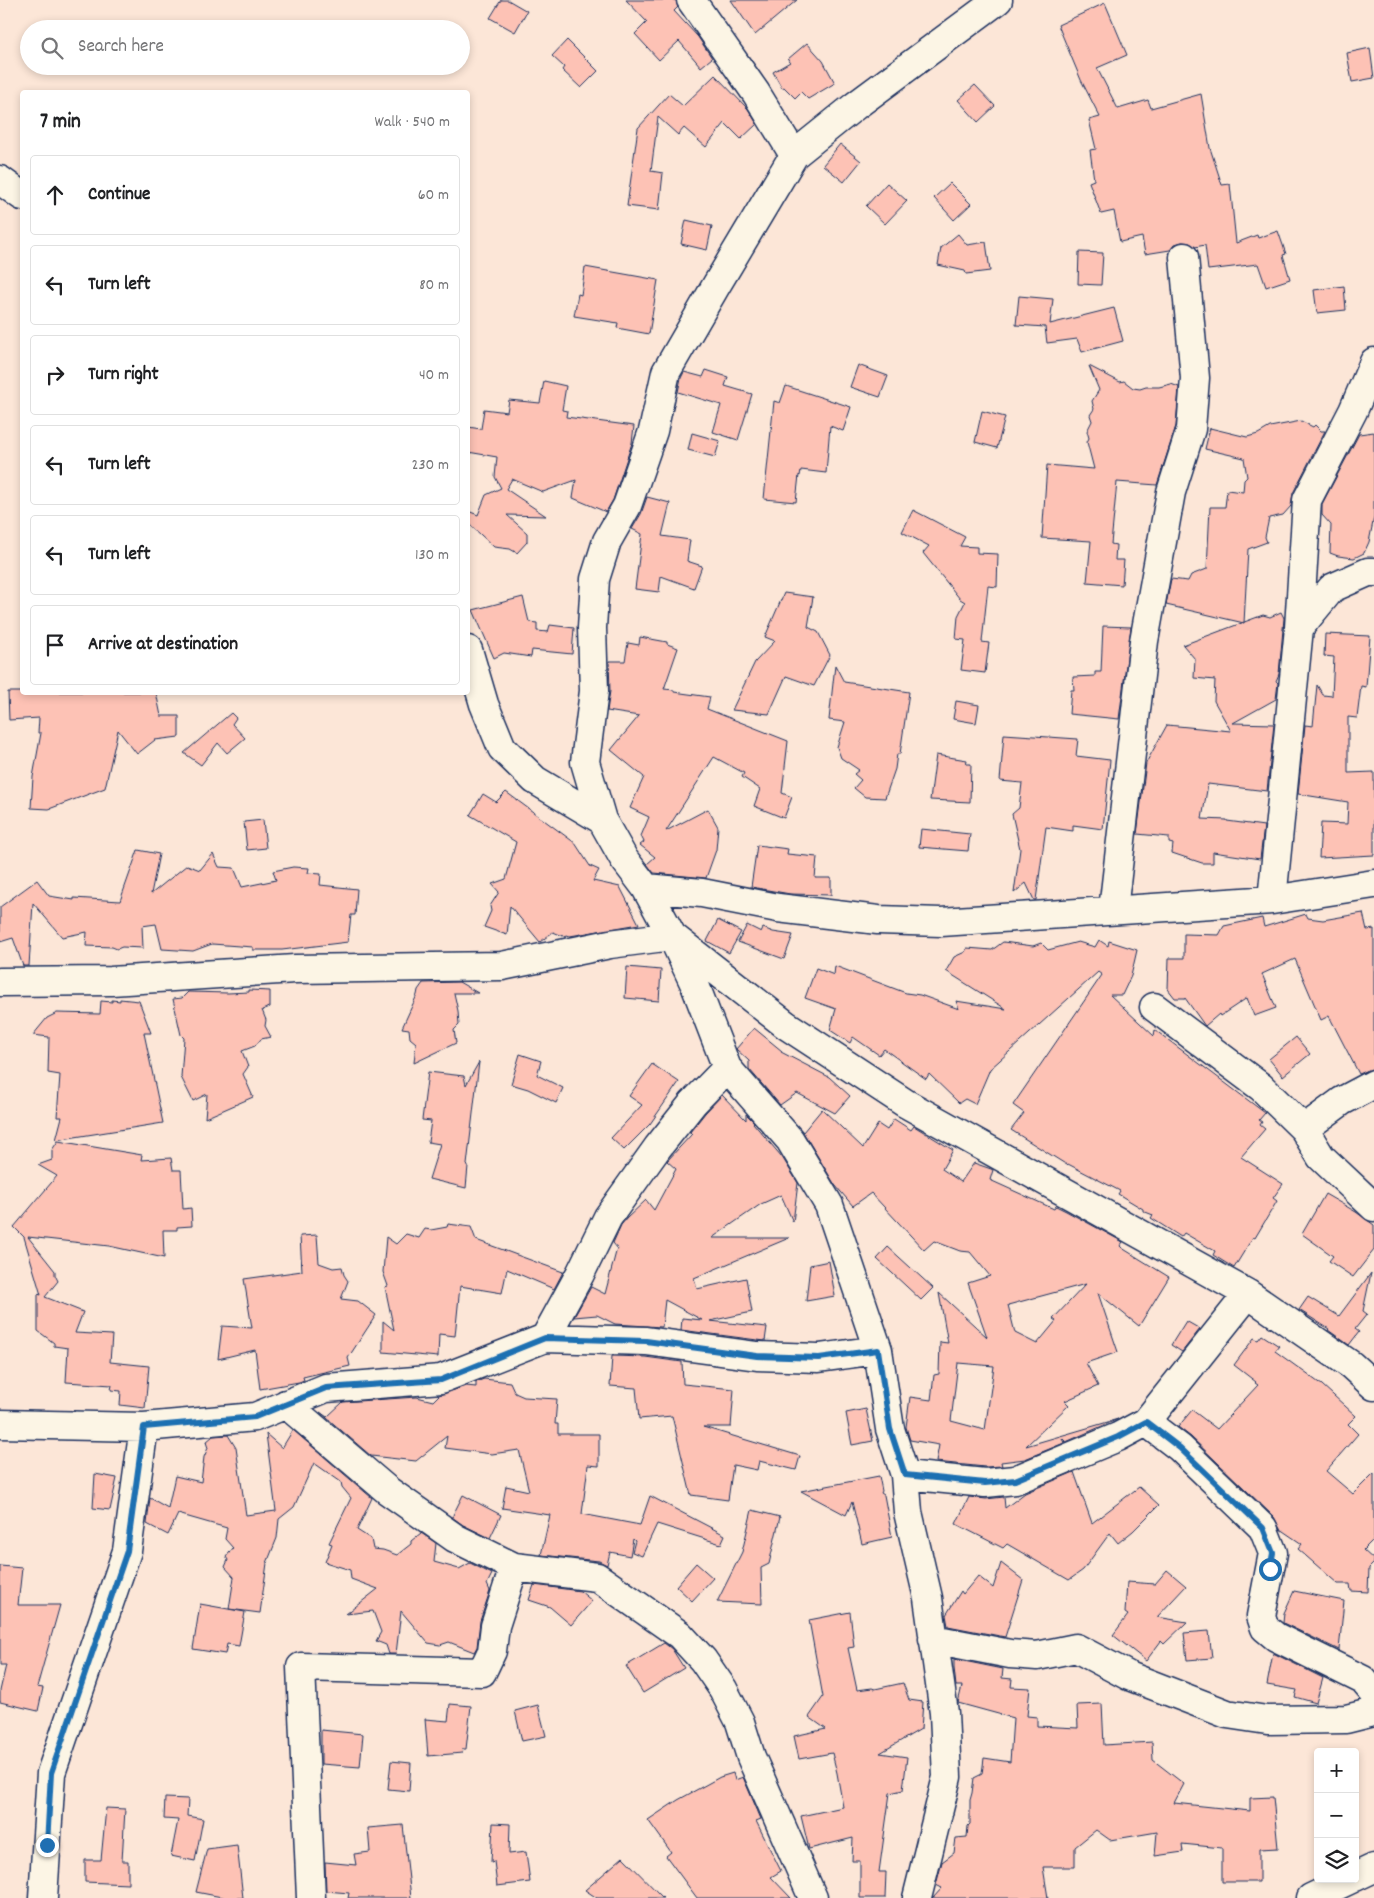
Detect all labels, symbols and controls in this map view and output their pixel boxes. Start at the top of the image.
search box [20,20,470,75]
icon: search [38,34,66,62]
text: Search here [78,34,164,61]
text: 7 min [40,108,81,138]
text: Walk · 540 m [375,111,450,134]
icon: ahead [41,181,69,209]
text: Continue [88,182,150,209]
text: 60 m [418,184,449,207]
icon: left [41,271,69,299]
text: Turn left [88,272,151,299]
text: 80 m [419,274,449,297]
icon: right [41,361,69,389]
text: Turn right [88,362,159,389]
text: 40 m [419,364,449,387]
icon: left [41,451,69,479]
text: Turn left [88,452,151,479]
text: 230 m [412,454,449,477]
icon: left [41,541,69,569]
text: Turn left [88,542,151,569]
text: 130 m [415,544,449,567]
icon: arrive [41,631,69,659]
text: Arrive at destination [88,632,238,659]
route start [1259,1558,1282,1581]
map controls [1314,1748,1359,1883]
button: + [1314,1748,1359,1793]
button: − [1314,1793,1359,1838]
route end [36,1834,59,1857]
button: layers [1314,1838,1359,1883]

